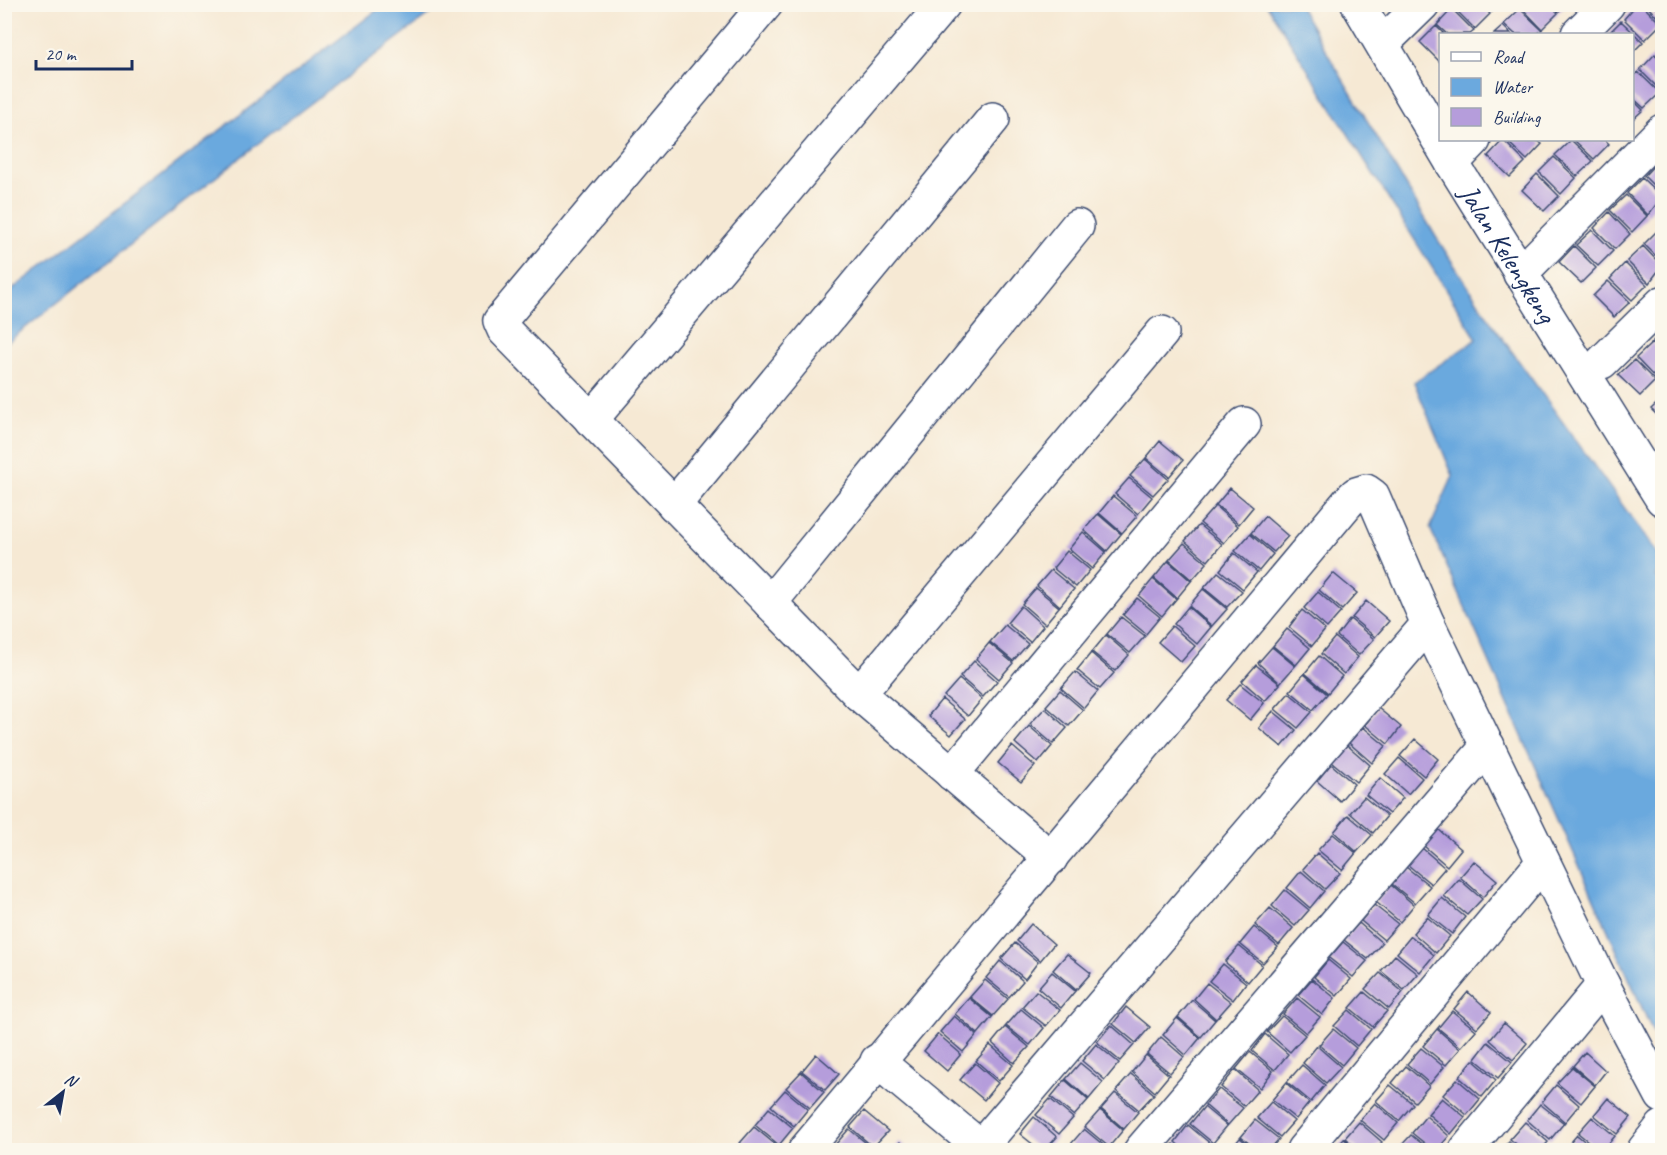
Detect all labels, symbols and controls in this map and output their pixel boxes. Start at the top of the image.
scale bar [36,33,132,71]
legend [1439,33,1634,141]
text: 20 m [45,43,78,65]
text: Road [1493,46,1526,68]
text: Water [1493,76,1534,98]
text: Building [1493,106,1542,128]
street label: Jalan Kelengkeng [1451,176,1565,331]
north arrow [33,1062,93,1122]
text: N [61,1069,82,1093]

